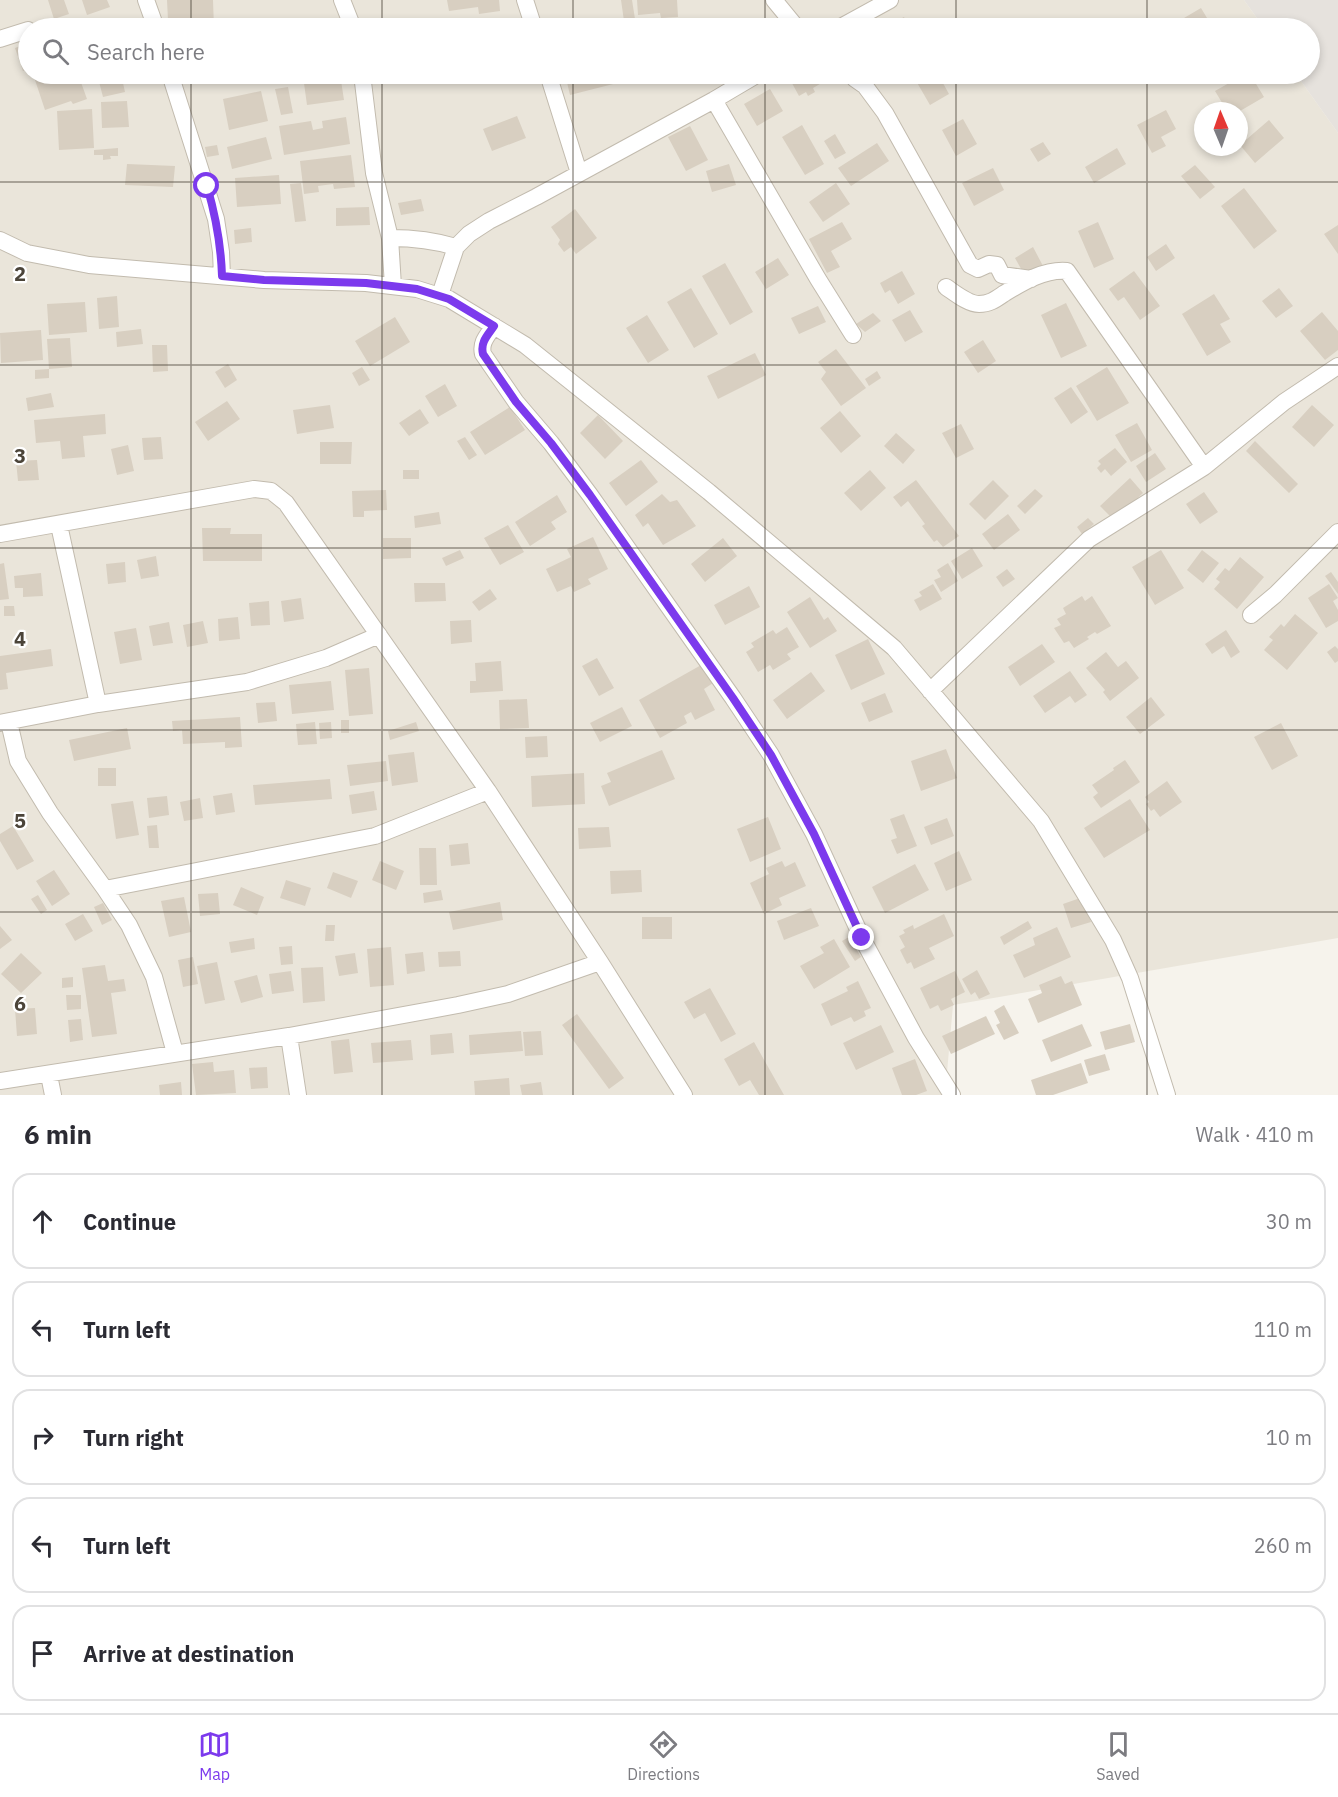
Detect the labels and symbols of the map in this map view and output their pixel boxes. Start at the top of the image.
north arrow [1194,102,1248,156]
route start [193,172,219,198]
text: 2 [14,260,26,287]
text: 3 [14,442,26,469]
text: 4 [14,625,26,652]
text: 5 [14,807,26,834]
route end [848,924,874,950]
text: 6 [14,990,26,1017]

